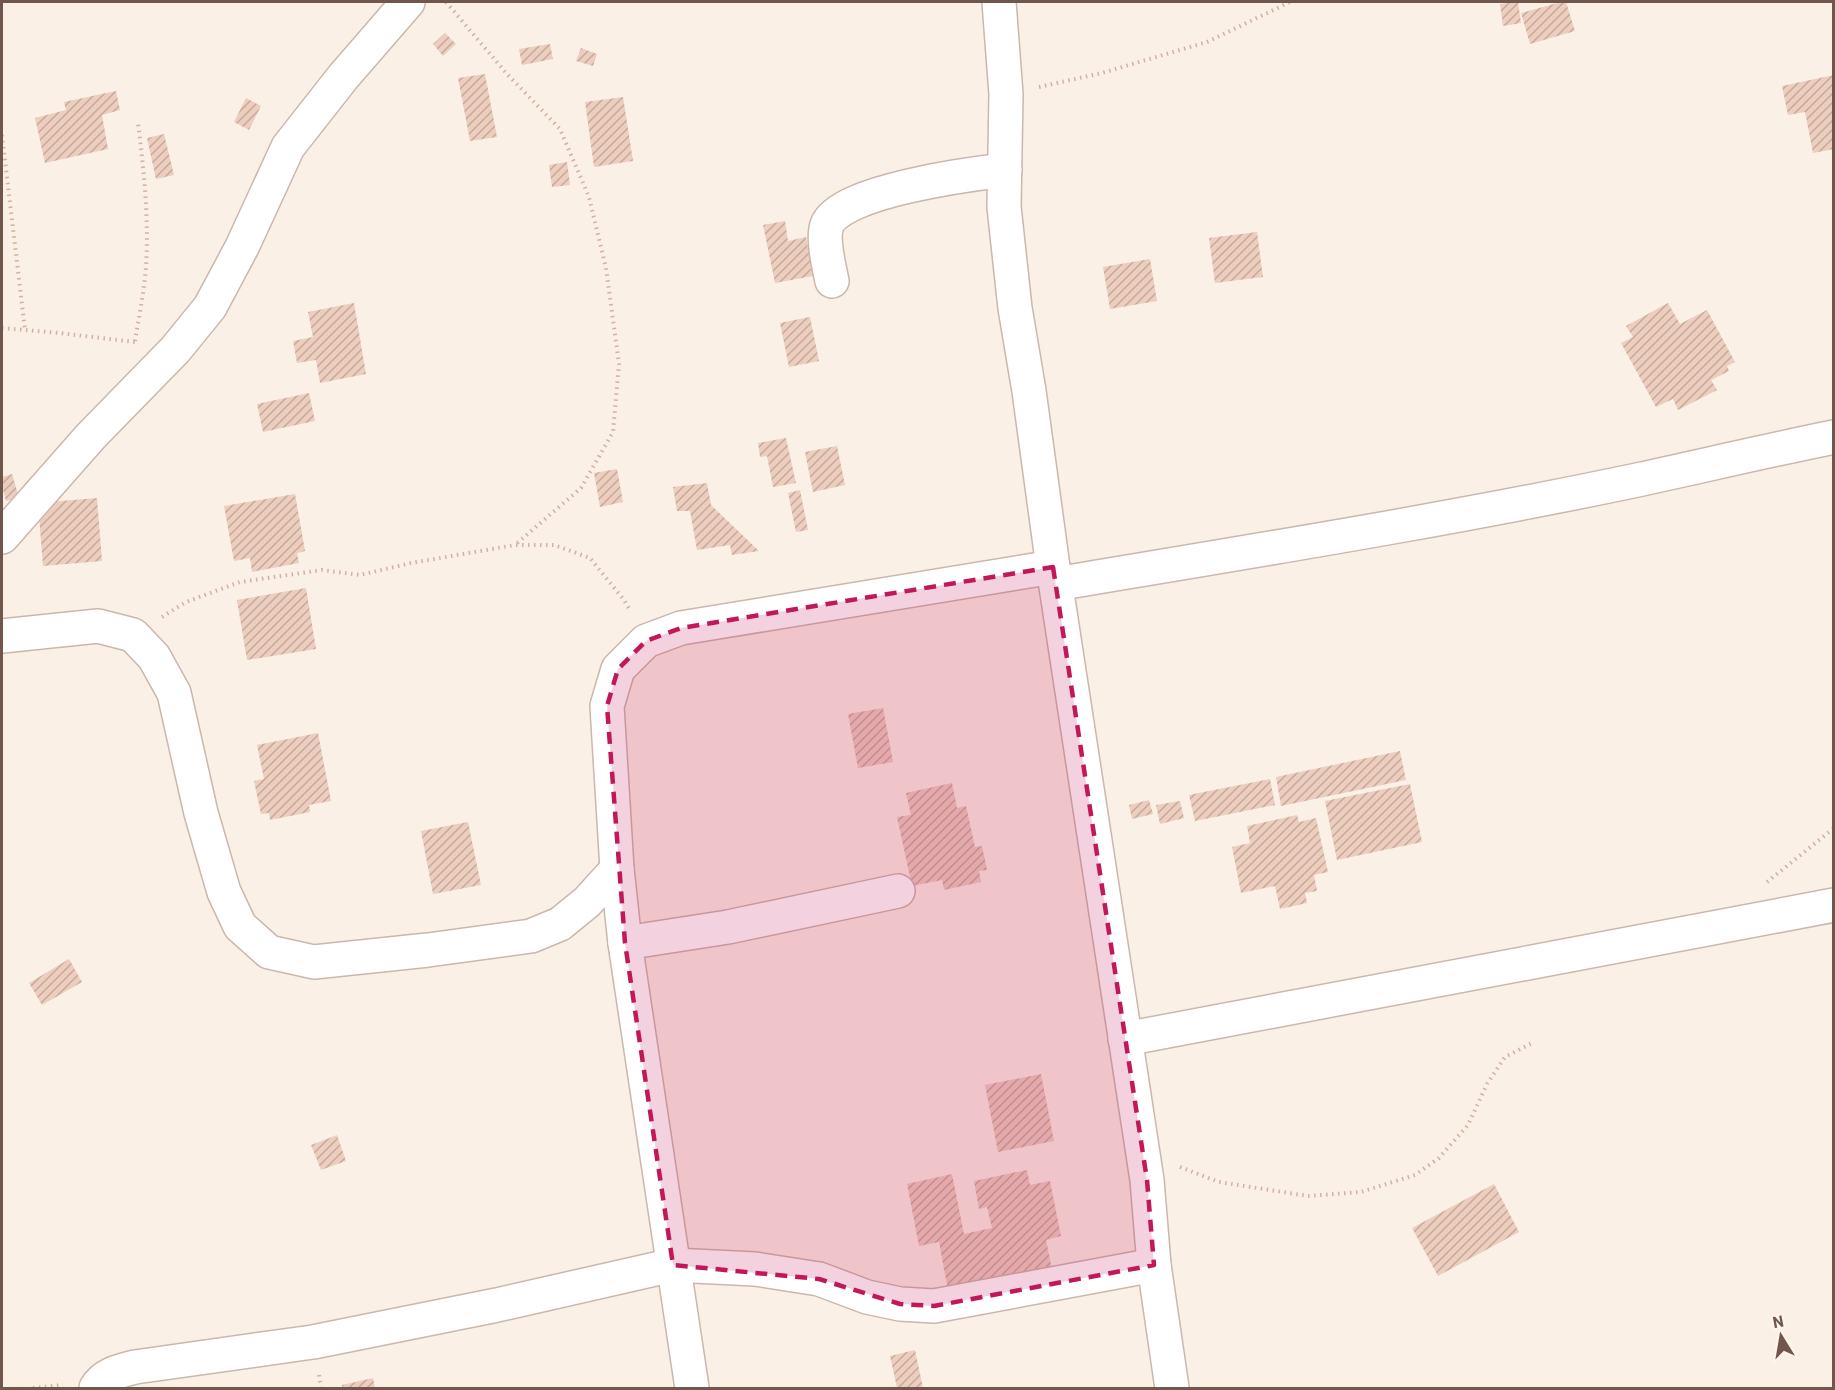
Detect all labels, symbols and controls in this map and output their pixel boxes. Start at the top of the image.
north arrow [1751,1306,1811,1366]
text: N [1771,1310,1785,1331]

